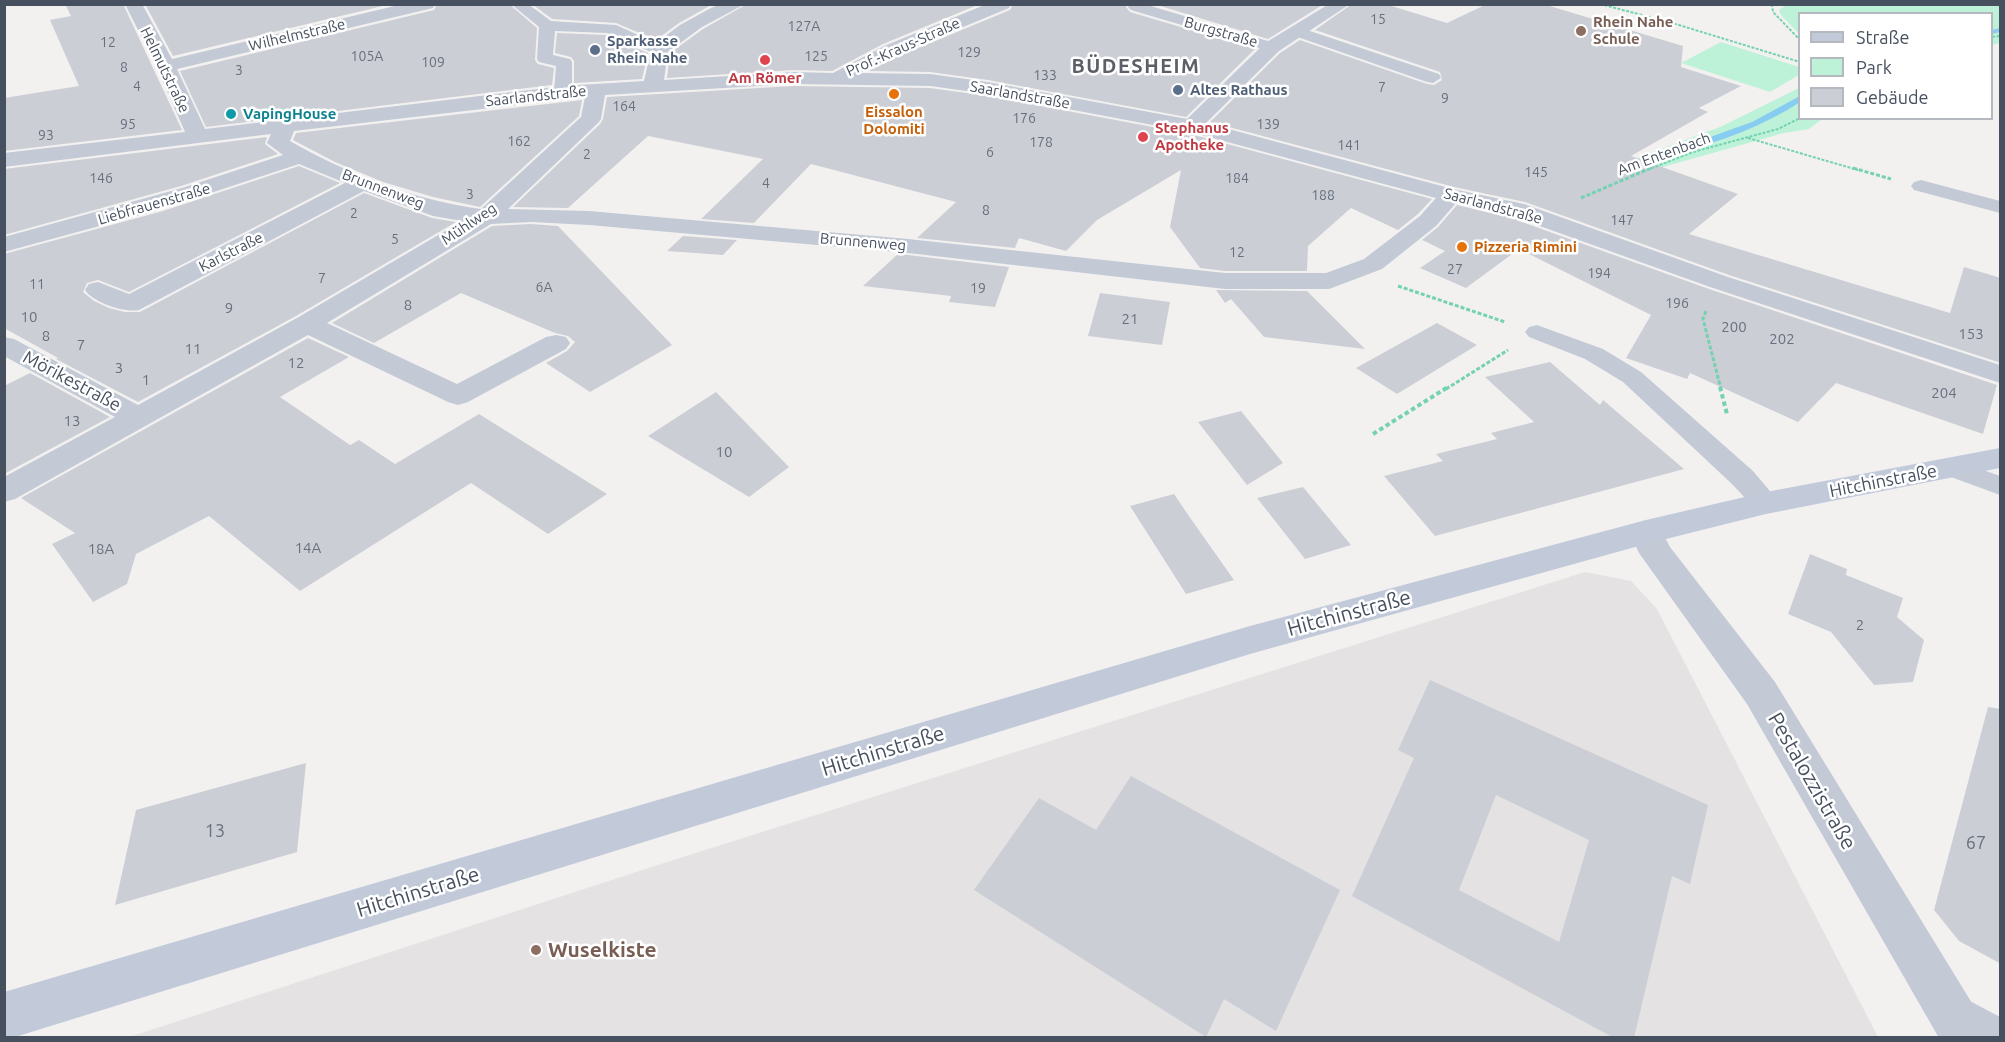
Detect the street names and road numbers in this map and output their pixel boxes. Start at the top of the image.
street label: Burgstraße [1182,13,1260,51]
street label: Prof.-Kraus-Straße [843,14,963,80]
street label: Wilhelmstraße [247,15,347,55]
street label: Helmutstraße [136,24,194,116]
street label: Saarlandstraße [969,77,1071,113]
street label: Saarlandstraße [485,82,587,110]
street label: Am Entenbach [1615,129,1713,179]
street label: Brunnenweg [340,165,426,213]
street label: Liebfrauenstraße [96,179,212,229]
street label: Saarlandstraße [1442,184,1544,228]
street label: Mühlweg [438,199,500,249]
street label: Karlstraße [196,228,266,276]
street label: Brunnenweg [819,229,907,255]
street label: Mörikestraße [19,346,125,416]
street label: Hitchinstraße [1827,460,1939,502]
street label: Hitchinstraße [1284,584,1414,642]
street label: Pestalozzistraße [1763,708,1861,854]
street label: Hitchinstraße [819,720,947,782]
street label: Hitchinstraße [354,861,482,923]

